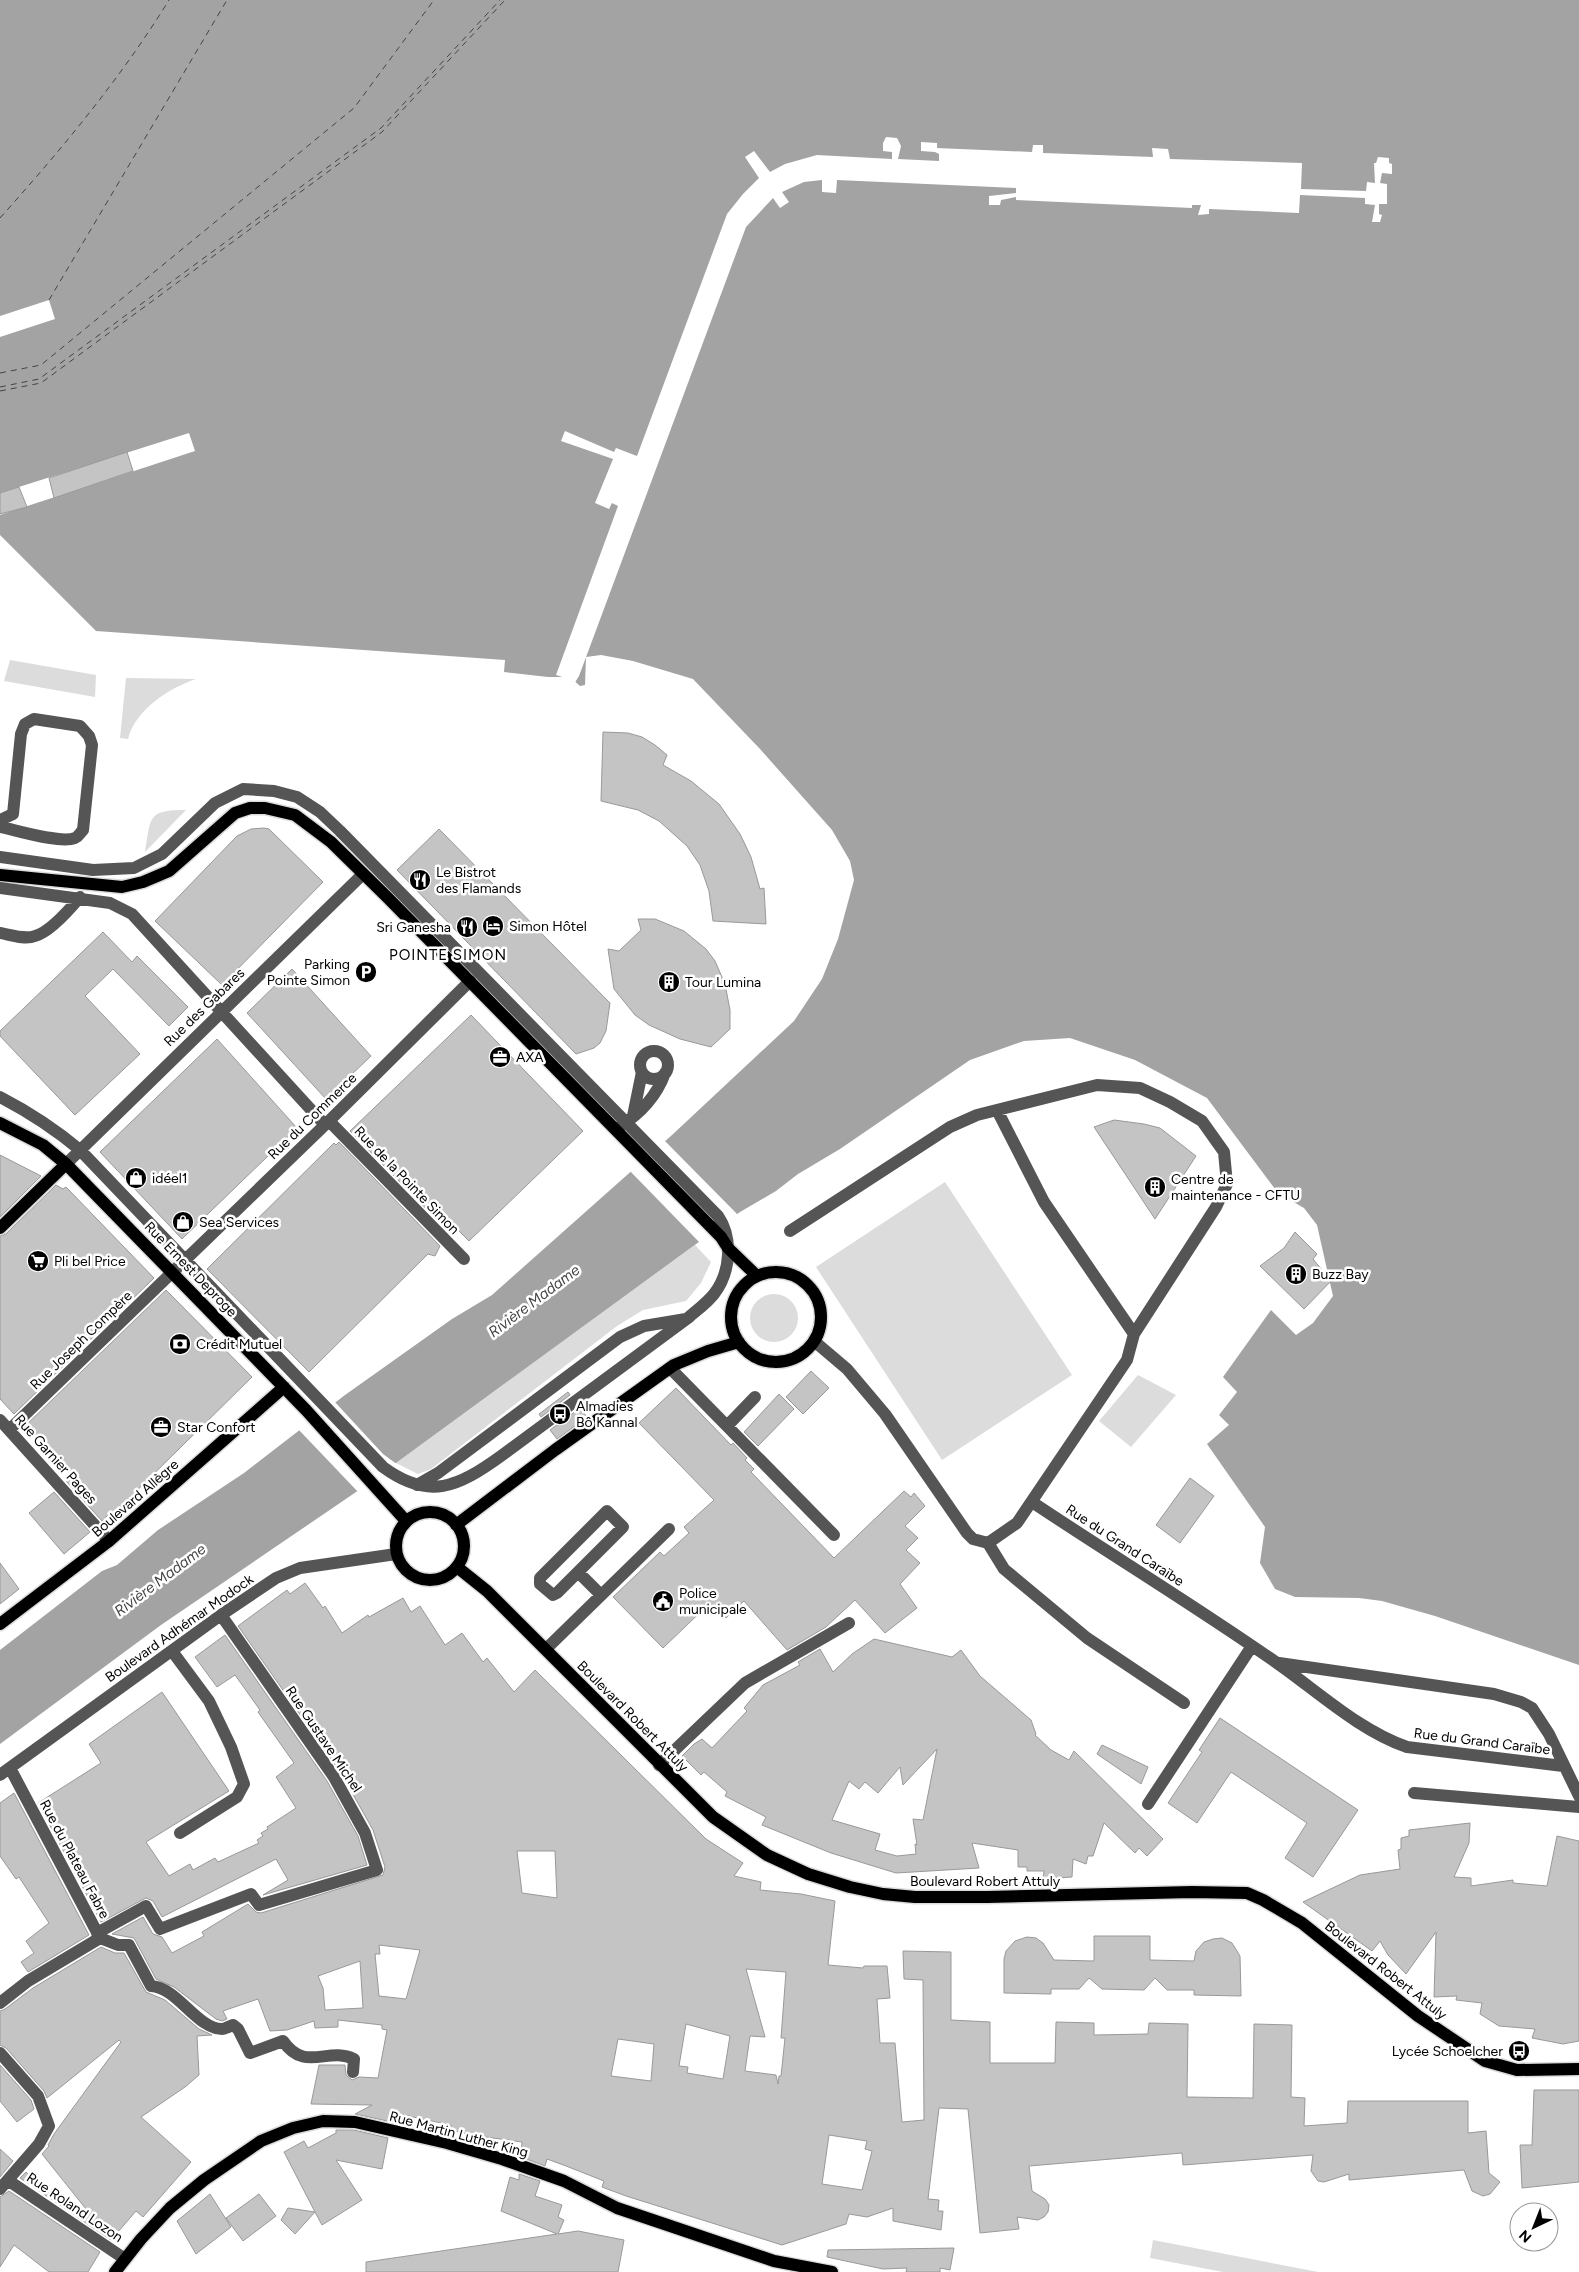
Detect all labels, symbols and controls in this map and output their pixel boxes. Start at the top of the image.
place label: Le Bistrot des Flamands [436,864,521,897]
restaurant icon: Le Bistrot des Flamands [408,868,432,892]
hotel icon: Simon Hôtel [481,914,505,938]
restaurant icon: Sri Ganesha [455,915,479,939]
place label: Simon Hôtel [509,918,587,935]
place label: Sri Ganesha [376,919,451,936]
district label: POINTE SIMON [389,946,507,964]
place label: Parking Pointe Simon [267,956,350,989]
parking icon: Parking Pointe Simon [354,960,378,984]
street label: Rue des Gabares [160,965,248,1050]
building icon: Tour Lumina [657,970,681,994]
place label: Tour Lumina [685,974,761,991]
office icon: AXA [488,1045,512,1069]
place label: AXA [516,1049,544,1066]
street label: Rue du Commerce [264,1069,361,1163]
street label: Rue de la Pointe Simon [351,1123,463,1238]
shop icon: idéel1 [124,1166,148,1190]
place label: idéel1 [152,1170,188,1187]
place label: Centre de maintenance - CFTU [1171,1171,1300,1204]
building icon: Centre de maintenance - CFTU [1143,1175,1167,1199]
shop icon: Sea Services [171,1210,195,1234]
place label: Sea Services [199,1214,279,1231]
street label: Rue Ernest Deproge [141,1218,241,1321]
supermarket icon: Pli bel Price [26,1249,50,1273]
place label: Pli bel Price [54,1253,126,1270]
water label: Rivière Madame [485,1261,583,1341]
building icon: Buzz Bay [1284,1262,1308,1286]
place label: Buzz Bay [1312,1266,1369,1283]
street label: Rue Joseph Compère [27,1287,136,1393]
bank icon: Crédit Mutuel [168,1332,192,1356]
place label: Crédit Mutuel [196,1336,282,1353]
place label: Almadies Bô Kannal [576,1398,638,1431]
bus stop icon: Almadies Bô Kannal [548,1402,572,1426]
street label: Rue Garnier Pages [11,1411,100,1508]
office icon: Star Confort [149,1415,173,1439]
place label: Star Confort [177,1419,255,1436]
street label: Boulevard Allègre [88,1456,183,1541]
street label: Rue du Grand Caraïbe [1063,1501,1187,1590]
water label: Rivière Madame [111,1540,209,1620]
street label: Boulevard Adhémar Modock [102,1571,257,1686]
place label: Police municipale [679,1585,747,1618]
public building icon: Police municipale [651,1589,675,1613]
street label: Boulevard Robert Attuly [574,1657,692,1776]
street label: Rue Gustave Michel [282,1683,365,1796]
street label: Rue du Grand Caraïbe [1413,1725,1551,1758]
street label: Rue du Plateau Fabre [36,1797,113,1922]
street label: Boulevard Robert Attuly [910,1873,1061,1890]
street label: Boulevard Robert Attuly [1321,1917,1451,2024]
bus stop icon: Lycée Schoelcher [1507,2039,1531,2063]
place label: Lycée Schoelcher [1392,2043,1503,2060]
street label: Rue Martin Luther King [388,2108,530,2161]
street label: Rue Roland Lozon [23,2169,126,2246]
north arrow [1509,2202,1559,2252]
text: N [1516,2226,1535,2246]

